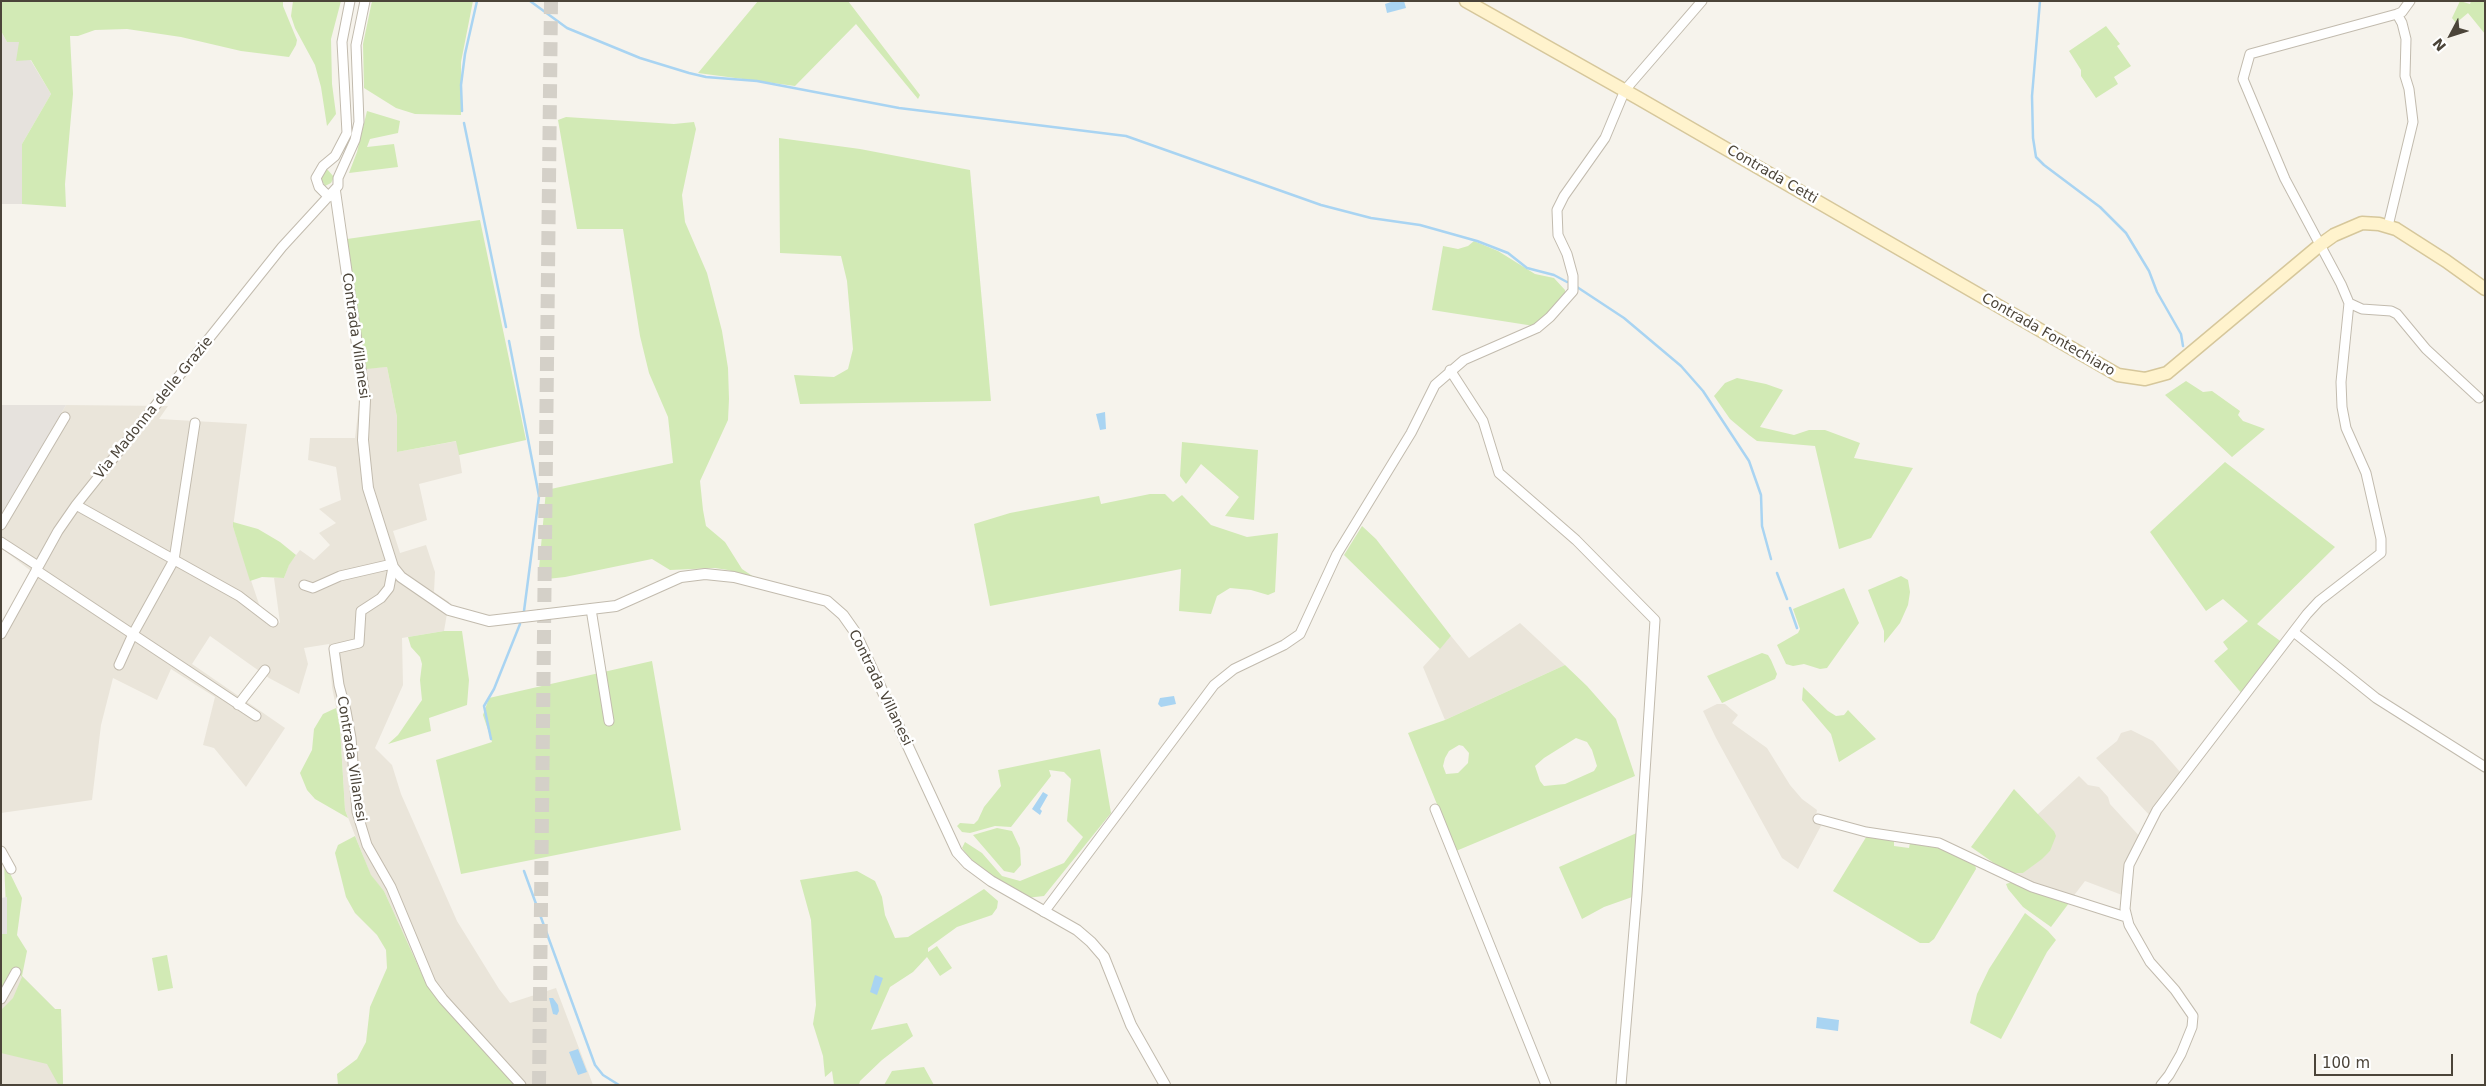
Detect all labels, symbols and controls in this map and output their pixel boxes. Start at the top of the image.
north arrow [2426,10,2476,60]
text: N [2430,35,2449,54]
street label: Contrada Cetti [1724,142,1820,208]
street label: Contrada Villanesi [338,272,372,400]
street label: Contrada Fontechiaro [1978,290,2118,380]
street label: Via Madonna delle Grazie [91,333,217,483]
street label: Contrada Villanesi [845,627,915,749]
street label: Contrada Villanesi [333,695,369,823]
scale bar [2316,1044,2455,1076]
text: 100 m [2322,1054,2370,1072]

